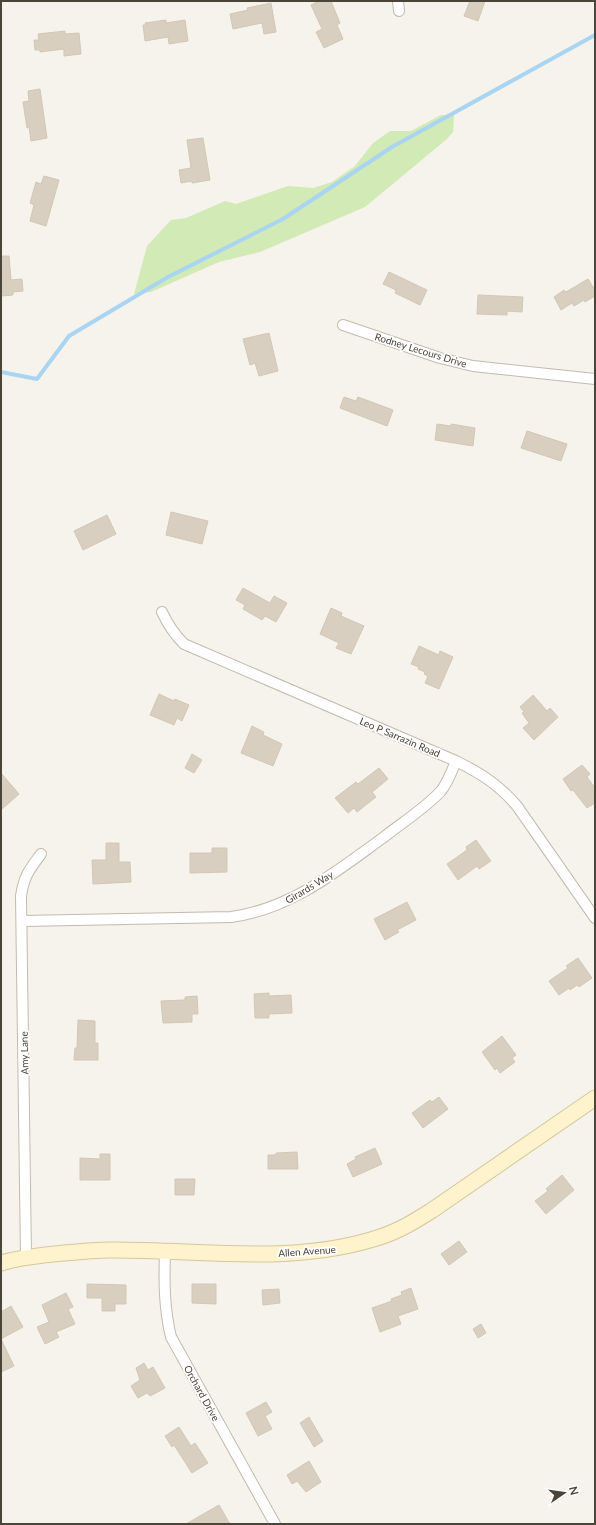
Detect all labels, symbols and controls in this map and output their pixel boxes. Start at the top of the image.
street label: Rodney Lecours Drive [373,330,469,370]
street label: Leo P Sarrazin Road [358,715,442,759]
street label: Girards Way [283,868,336,906]
street label: Amy Lane [18,1031,30,1075]
street label: Allen Avenue [278,1243,336,1259]
street label: Orchard Drive [182,1363,222,1423]
north arrow [544,1473,584,1513]
text: N [567,1485,582,1496]

